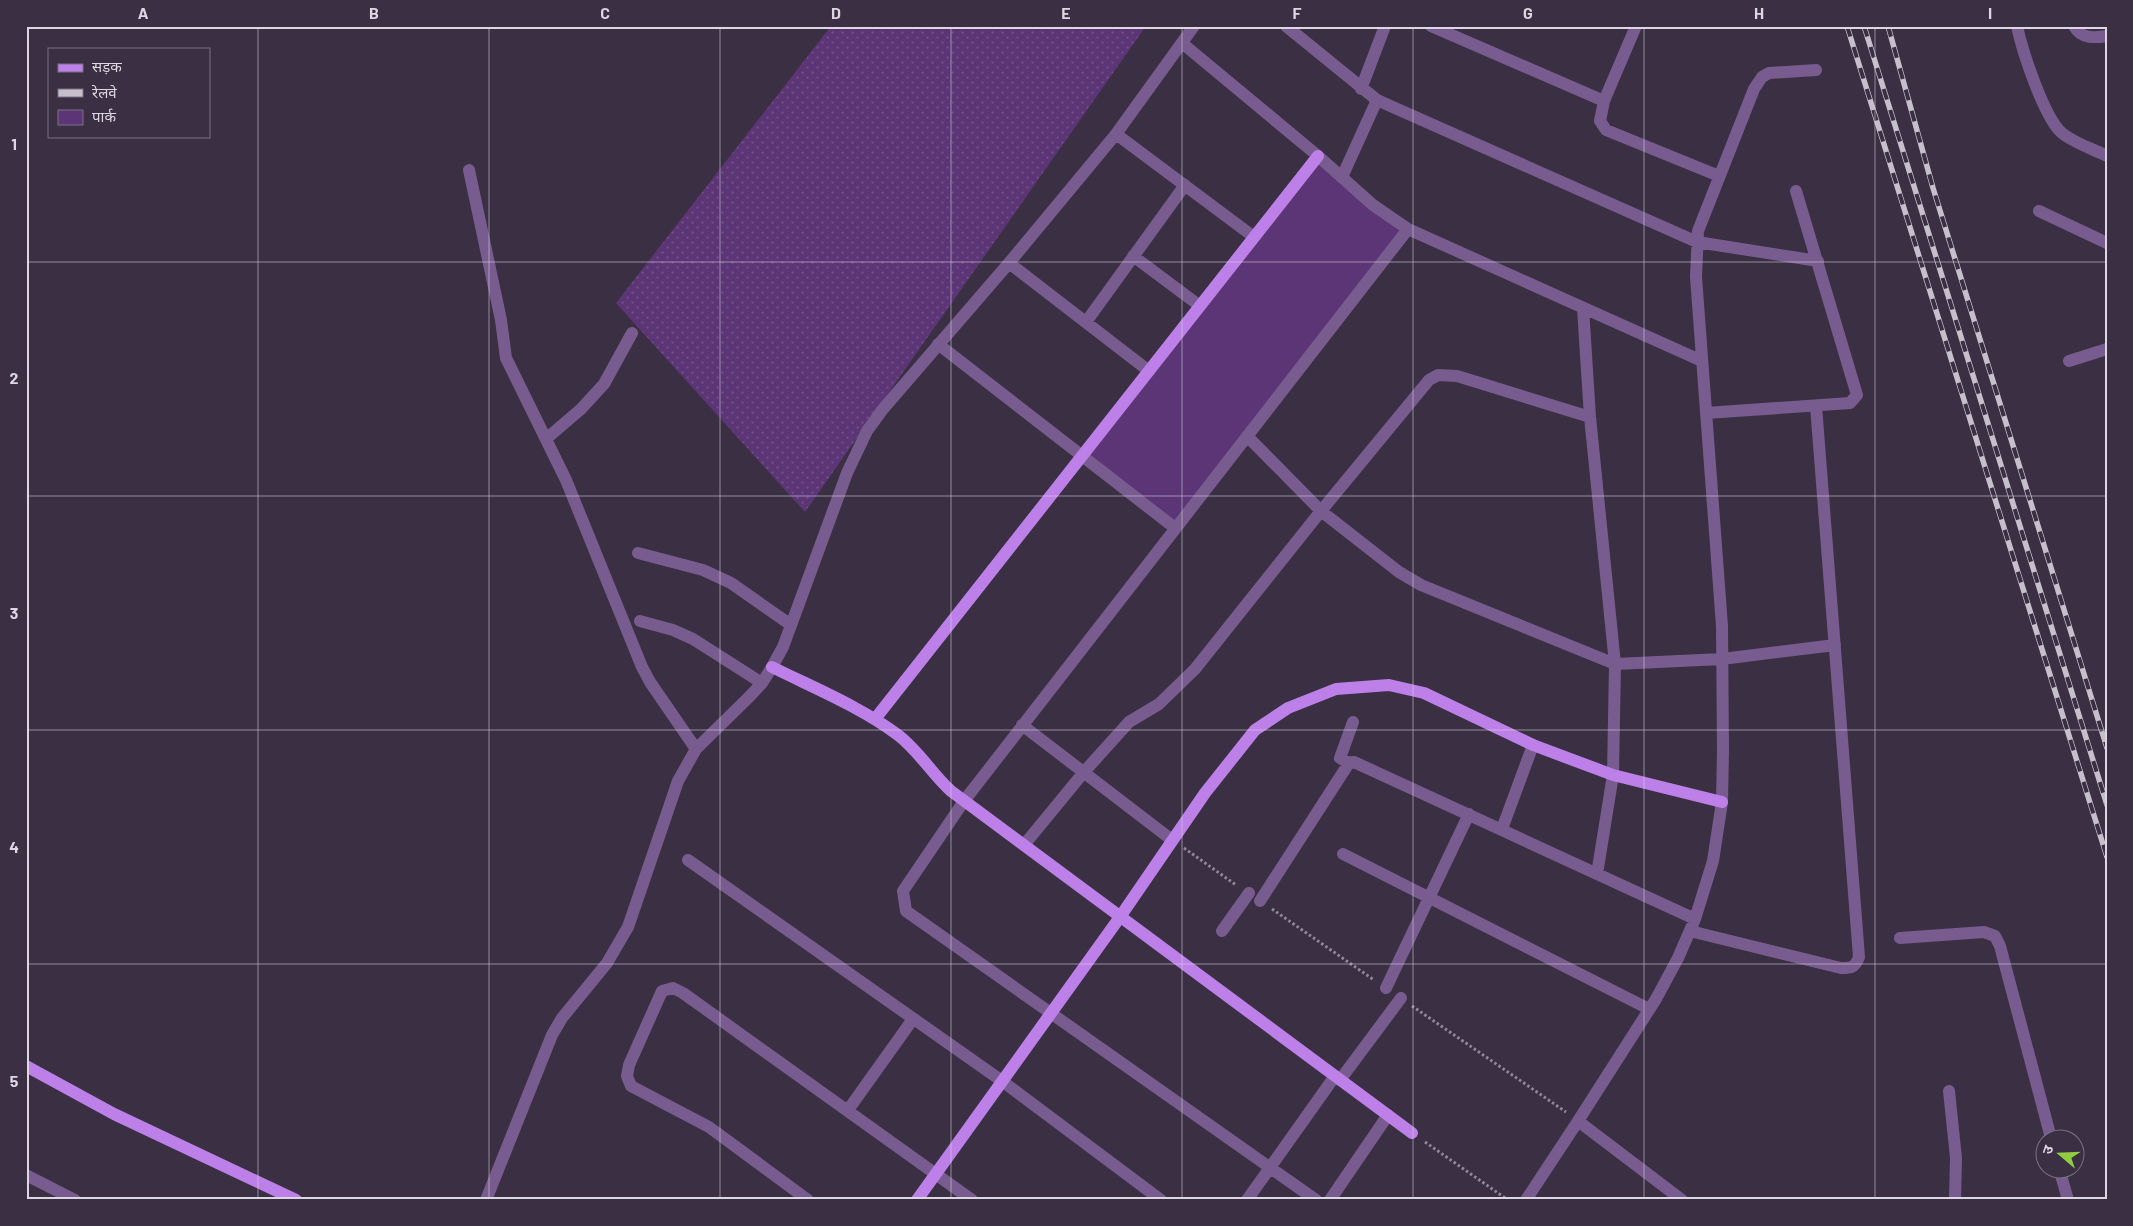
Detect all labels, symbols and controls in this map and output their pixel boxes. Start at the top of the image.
text: A [138,3,149,22]
text: B [369,3,379,22]
text: C [600,3,610,22]
text: D [831,3,841,22]
text: E [1061,3,1071,22]
text: F [1293,3,1302,22]
text: G [1523,3,1533,22]
text: H [1754,3,1764,22]
text: I [1988,3,1992,22]
legend [48,48,210,138]
text: सड़क [92,57,122,75]
text: रेलवे [91,83,117,101]
text: पार्क [92,107,116,125]
text: 1 [11,134,17,153]
text: 2 [10,368,19,387]
text: 3 [10,603,18,622]
text: 4 [9,837,19,856]
text: 5 [10,1071,19,1090]
north arrow [2036,1128,2086,1178]
text: उ [2038,1142,2057,1156]

